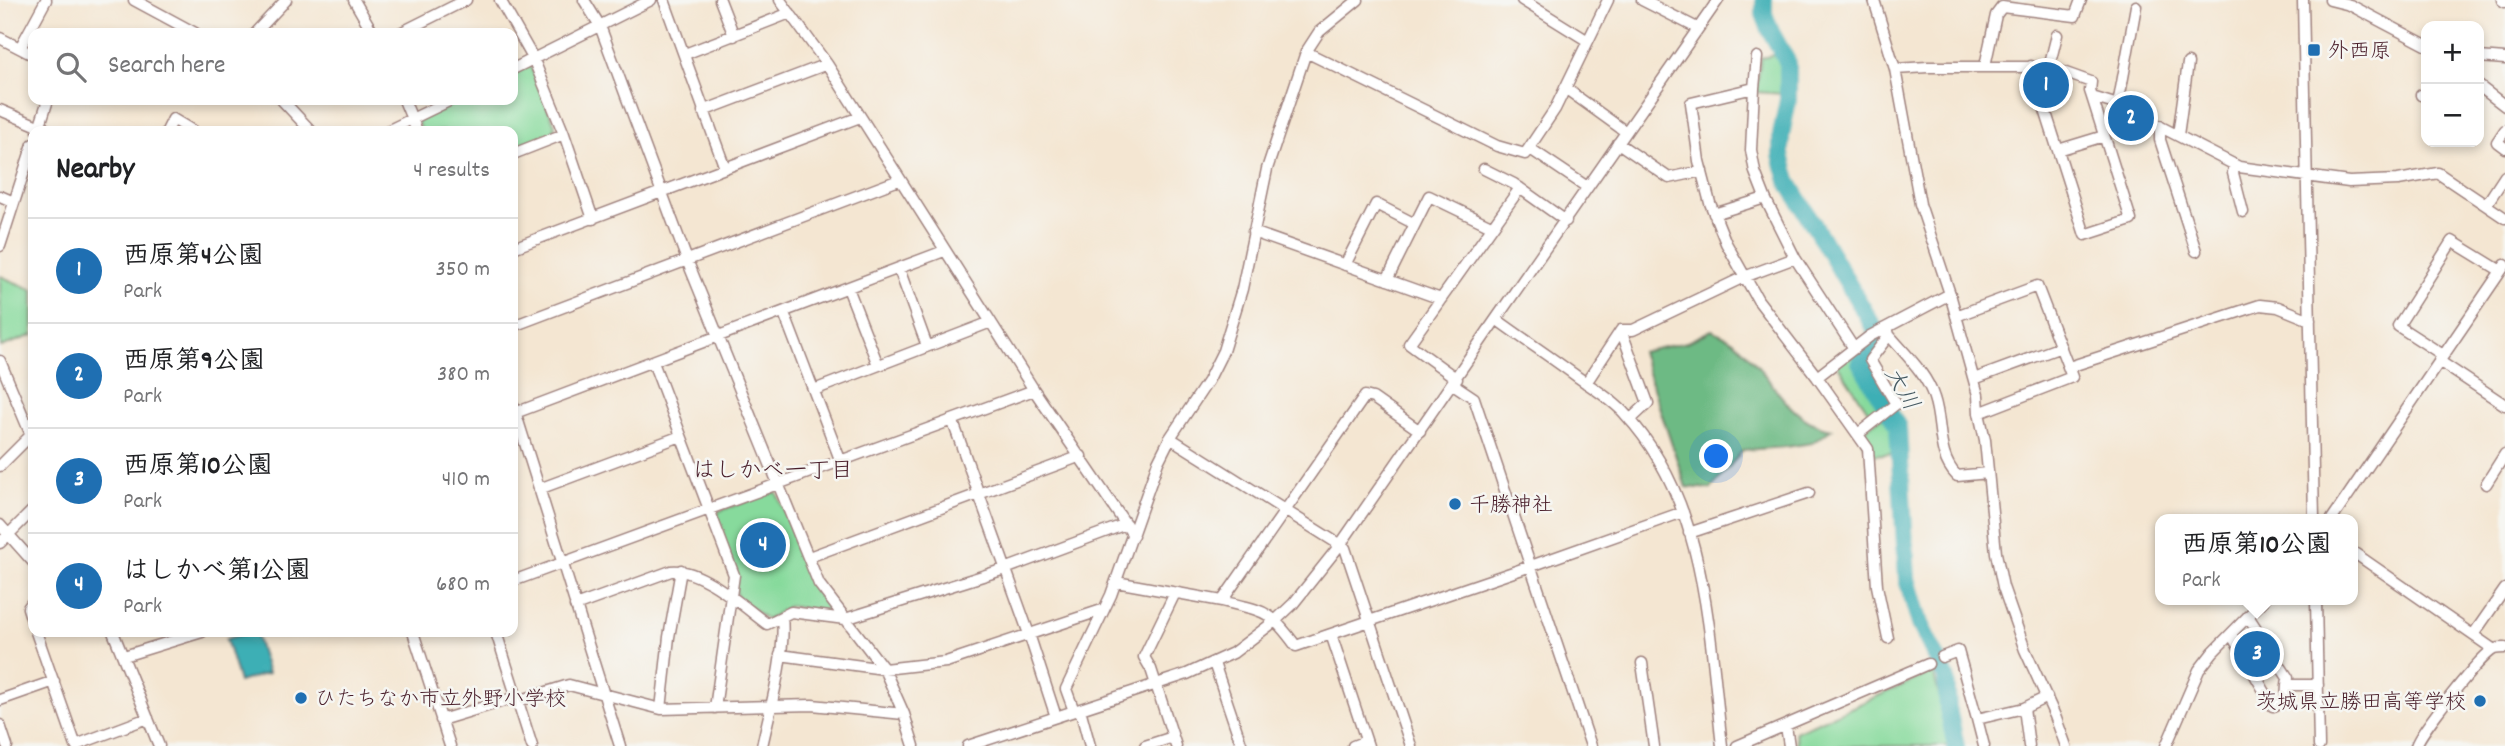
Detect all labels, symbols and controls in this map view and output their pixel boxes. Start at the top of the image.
map controls [2421,21,2484,147]
button: + [2421,21,2484,84]
search box [28,28,518,105]
place label: 外西原 [2328,38,2391,68]
marker: 外西原 [2306,42,2322,58]
icon: search [52,48,90,86]
text: Search here [108,48,226,85]
pin: 1 [2023,59,2069,111]
button: − [2421,84,2484,147]
pin: 2 [2108,92,2154,144]
text: Nearby [56,150,134,193]
text: 4 results [413,155,490,188]
text: 西原第4公園 [123,239,264,276]
text: 1 [76,254,82,287]
text: 350 m [436,254,490,287]
text: Park [123,276,162,309]
text: 西原第9公園 [123,344,265,381]
text: 2 [74,359,84,392]
text: 380 m [437,359,490,392]
water label: 大川 [1874,362,1926,418]
text: Park [123,381,162,414]
your location [1699,439,1733,473]
text: 西原第10公園 [123,449,273,486]
district label: はしかべ一丁目 [693,456,854,489]
text: 3 [74,464,84,497]
text: 410 m [442,464,490,497]
text: Park [123,486,162,519]
place label: 千勝神社 [1469,492,1553,522]
marker: 千勝神社 [1447,496,1463,512]
popup [2155,514,2358,605]
pin: 4 [740,519,786,571]
text: 西原第10公園 [2182,528,2331,565]
text: はしかべ第1公園 [123,554,311,591]
text: Park [2182,565,2221,598]
text: 4 [74,569,84,602]
text: 680 m [436,569,490,602]
text: Park [123,591,162,624]
pin: 3 [2234,628,2280,680]
place label: ひたちなか市立外野小学校 [315,686,566,716]
place label: 茨城県立勝田高等学校 [2256,689,2466,719]
marker: ひたちなか市立外野小学校 [293,690,309,706]
marker: 茨城県立勝田高等学校 [2472,693,2488,709]

